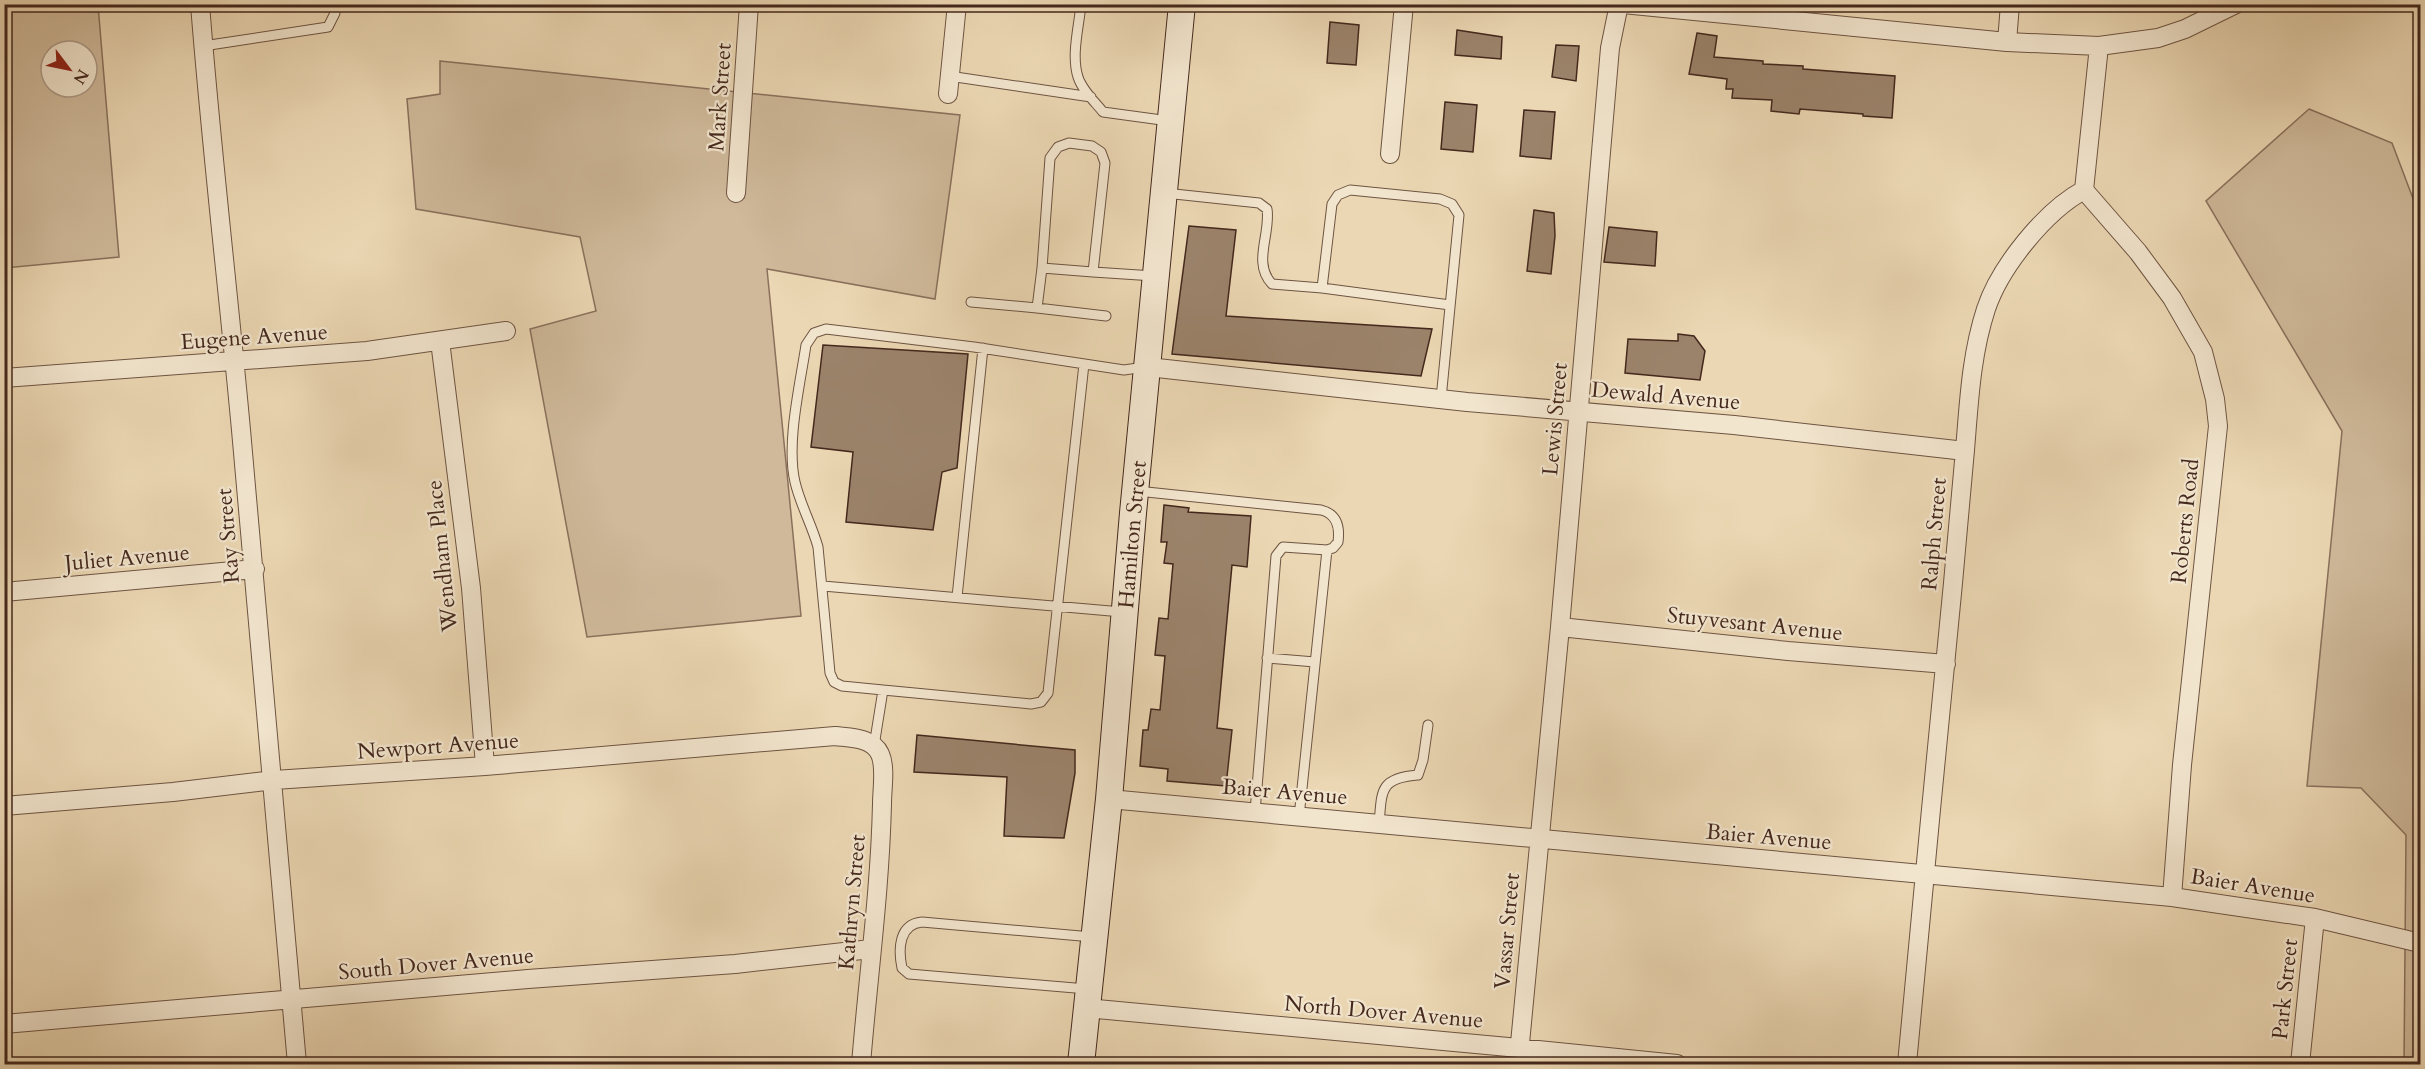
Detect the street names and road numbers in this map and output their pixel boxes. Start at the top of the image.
street label: Mark Street [701,42,739,152]
street label: Eugene Avenue [179,317,329,357]
street label: Lewis Street [1535,361,1575,477]
street label: Dewald Avenue [1590,375,1742,417]
street label: Roberts Road [2164,457,2207,585]
street label: Hamilton Street [1111,459,1154,610]
street label: Ralph Street [1914,476,1954,592]
street label: Wendham Place [419,478,465,634]
street label: Ray Street [209,487,247,585]
street label: Juliet Avenue [60,538,191,579]
street label: Stuyvesant Avenue [1666,600,1844,648]
street label: Newport Avenue [356,725,520,767]
street label: Baier Avenue [1221,772,1349,812]
street label: Baier Avenue [1705,817,1833,857]
street label: Kathryn Street [831,833,873,971]
street label: Baier Avenue [2188,861,2317,911]
street label: Vassar Street [1487,872,1527,991]
street label: Park Street [2265,937,2305,1041]
street label: South Dover Avenue [337,941,535,987]
street label: North Dover Avenue [1283,988,1485,1036]

